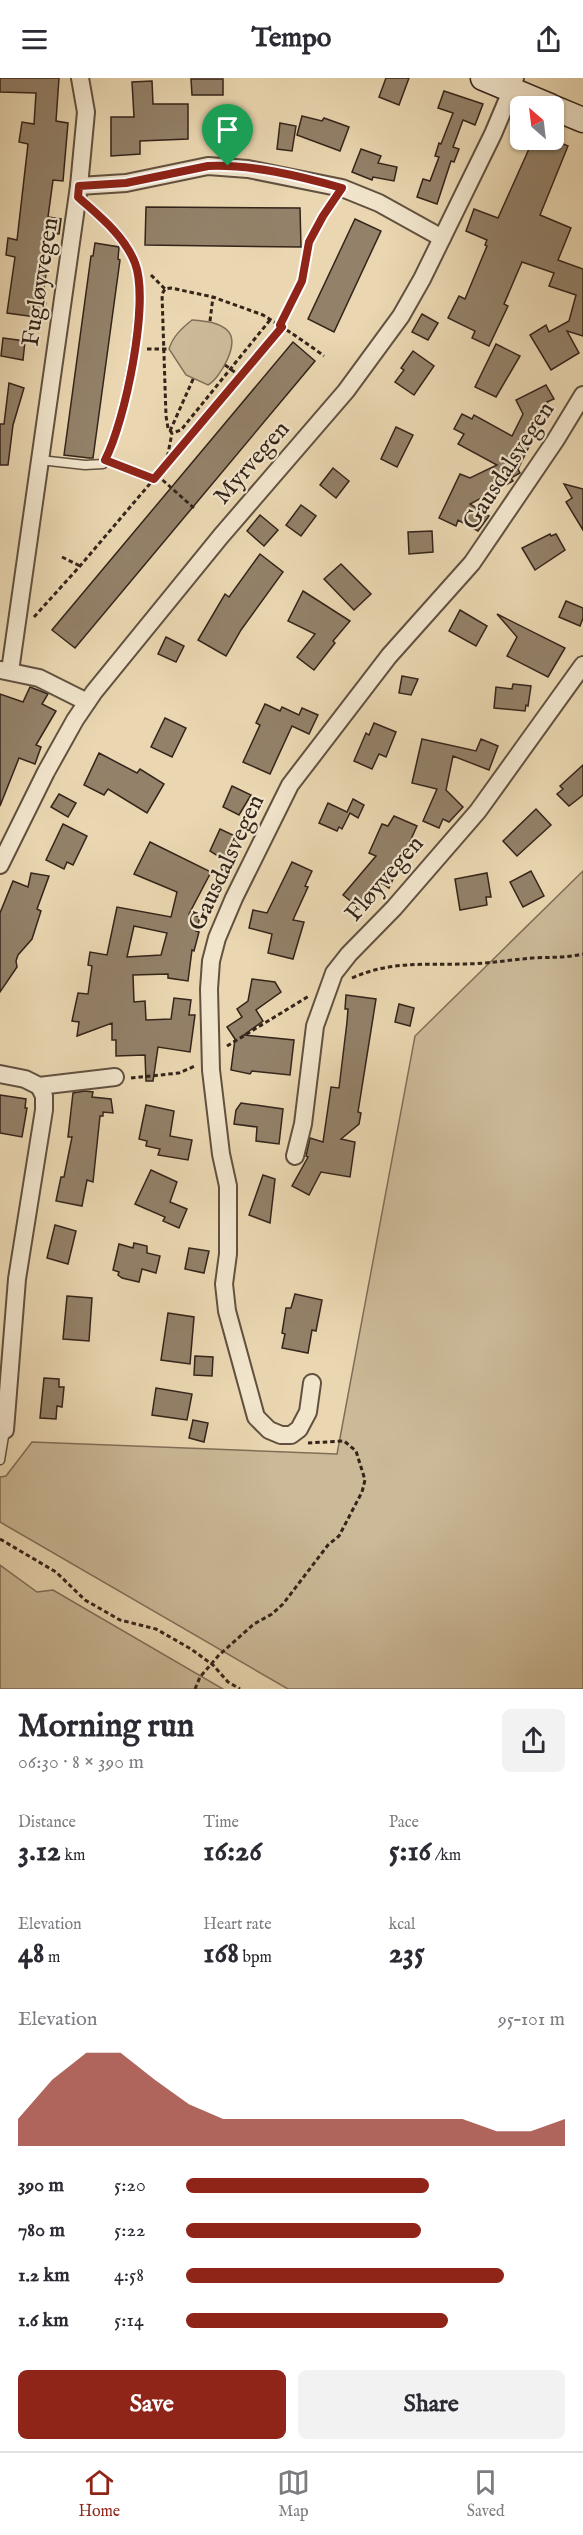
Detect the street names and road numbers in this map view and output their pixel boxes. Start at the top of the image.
street label: Fugløyvegen [16,215,67,349]
street label: Gausdalsvegen [456,396,562,536]
street label: Myrvegen [207,415,297,511]
street label: Gausdalsvegen [182,790,272,936]
street label: Fløyvegen [339,829,431,929]

